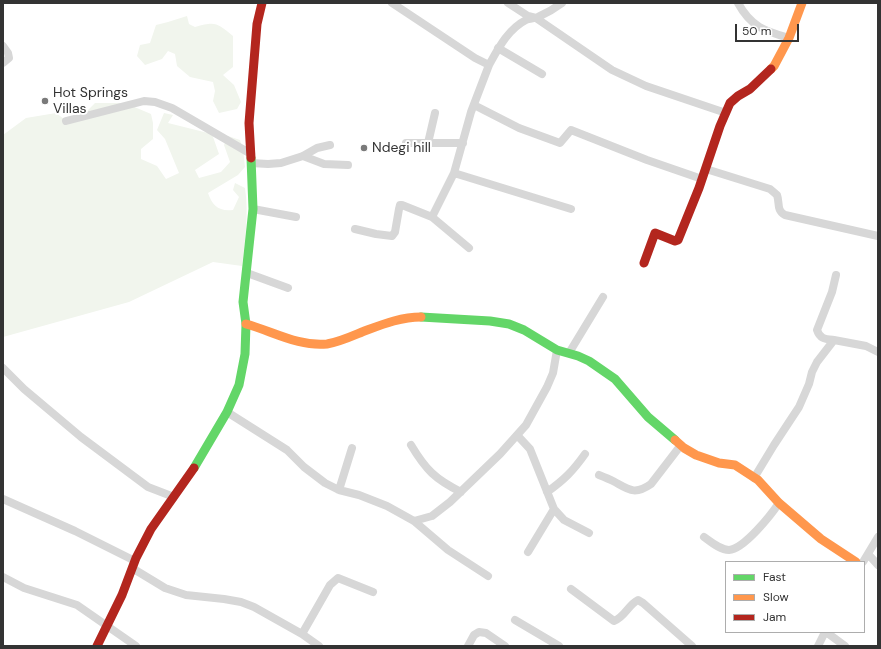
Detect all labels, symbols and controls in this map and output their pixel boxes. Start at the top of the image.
scale bar [737,16,801,42]
text: 50 m [742,23,771,39]
place label: Hot Springs Villas [53,85,128,118]
marker: Hot Springs Villas [40,96,50,106]
place label: Ndegi hill [372,140,431,156]
marker: Ndegi hill [359,143,369,153]
legend [725,561,865,633]
text: Fast [763,569,786,585]
text: Slow [763,589,789,605]
text: Jam [763,609,786,625]

